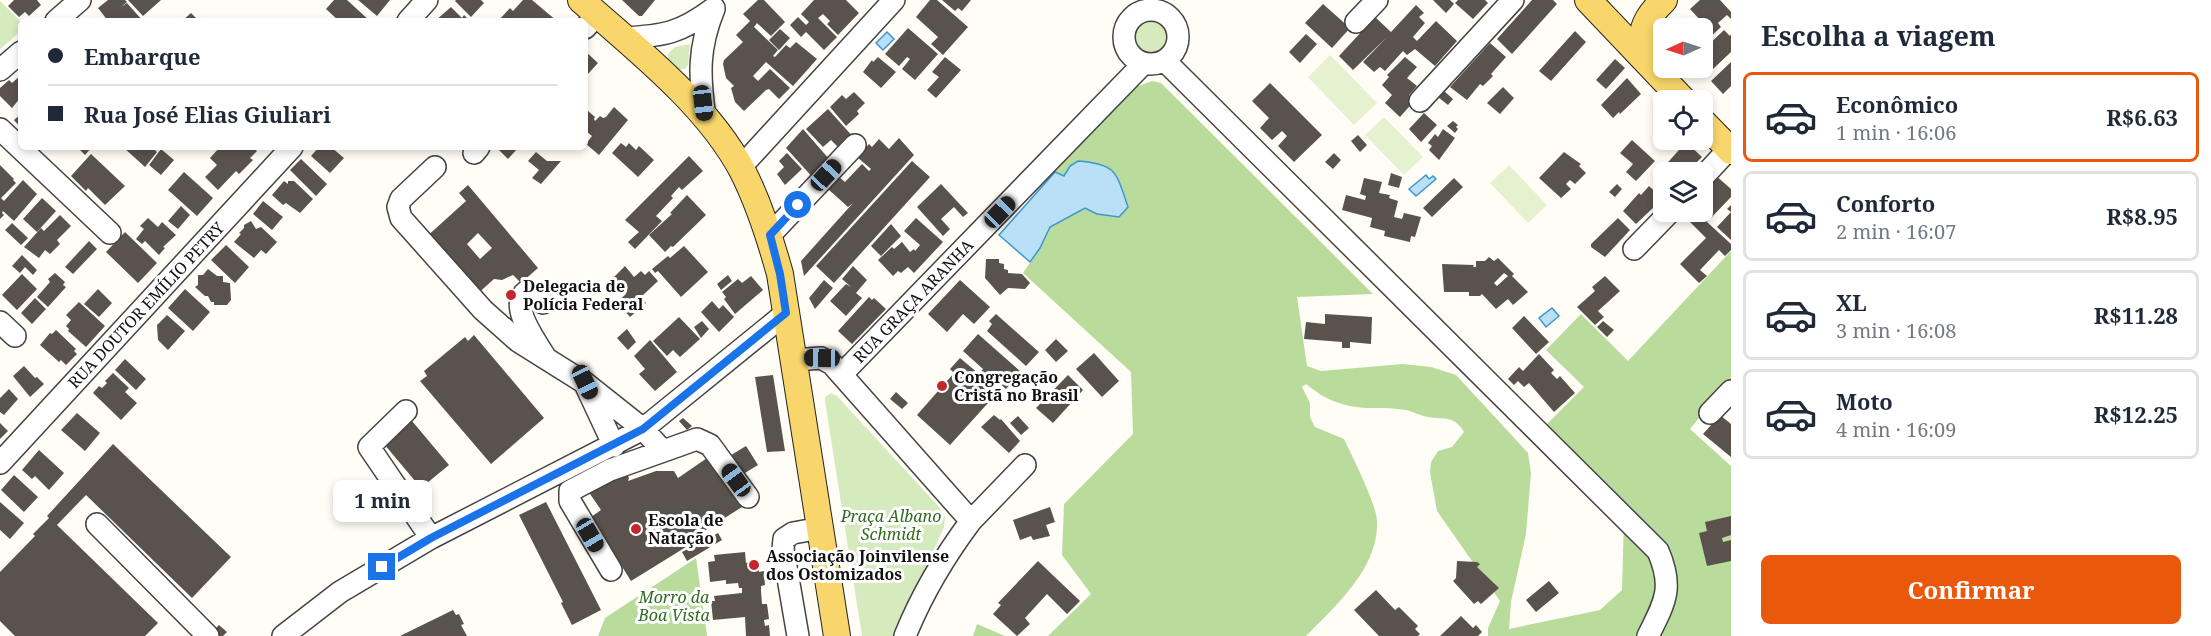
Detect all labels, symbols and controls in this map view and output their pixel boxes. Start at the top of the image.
text: Escolha a viagem [1761,17,1996,54]
north arrow [1653,18,1713,78]
map controls [1653,18,1713,222]
text: Embarque [84,41,201,71]
car [692,84,714,122]
text: Econômico [1836,89,1958,119]
button: locate [1653,90,1713,150]
icon: car [1764,90,1818,144]
text: Rua José Elias Giuliari [84,99,331,129]
text: R$6.63 [2106,102,2178,132]
text: 1 min · 16:06 [1836,119,1956,146]
car [807,156,845,194]
button: layers [1653,162,1713,222]
text: Conforto [1836,188,1935,218]
icon: car [1764,189,1818,243]
route start [784,191,811,218]
car [981,193,1019,231]
text: R$8.95 [2106,201,2178,231]
street label: RUA DOUTOR EMÍLIO PETRY [63,216,230,393]
text: 2 min · 16:07 [1836,218,1956,245]
street label: RUA GRAÇA ARANHA [848,234,978,368]
place label: Delegacia de Polícia Federal [523,275,644,315]
text: XL [1836,287,1867,317]
marker: Delegacia de Polícia Federal [504,288,518,302]
icon: car [1764,288,1818,342]
text: R$11.28 [2094,300,2178,330]
text: 3 min · 16:08 [1836,317,1956,344]
car [804,349,840,367]
car [569,362,601,402]
place label: Congregação Cristã no Brasil [954,366,1079,406]
marker: Congregação Cristã no Brasil [935,379,949,393]
text: Moto [1836,386,1893,416]
icon: car [1764,387,1818,441]
text: R$12.25 [2094,399,2178,429]
text: 4 min · 16:09 [1836,416,1956,443]
car [718,460,754,500]
callout: 1 min [332,480,431,522]
text: 1 min [354,487,411,514]
park label: Praça Albano Schmidt [840,505,941,545]
place label: Escola de Natação [648,509,723,549]
car [573,515,607,555]
marker: Escola de Natação [629,522,643,536]
place label: Associação Joinvilense dos Ostomizados [766,545,949,585]
route end [368,553,395,580]
button: Confirmar [1761,555,2181,624]
marker: Associação Joinvilense dos Ostomizados [747,558,761,572]
park label: Morro da Boa Vista [637,586,710,626]

